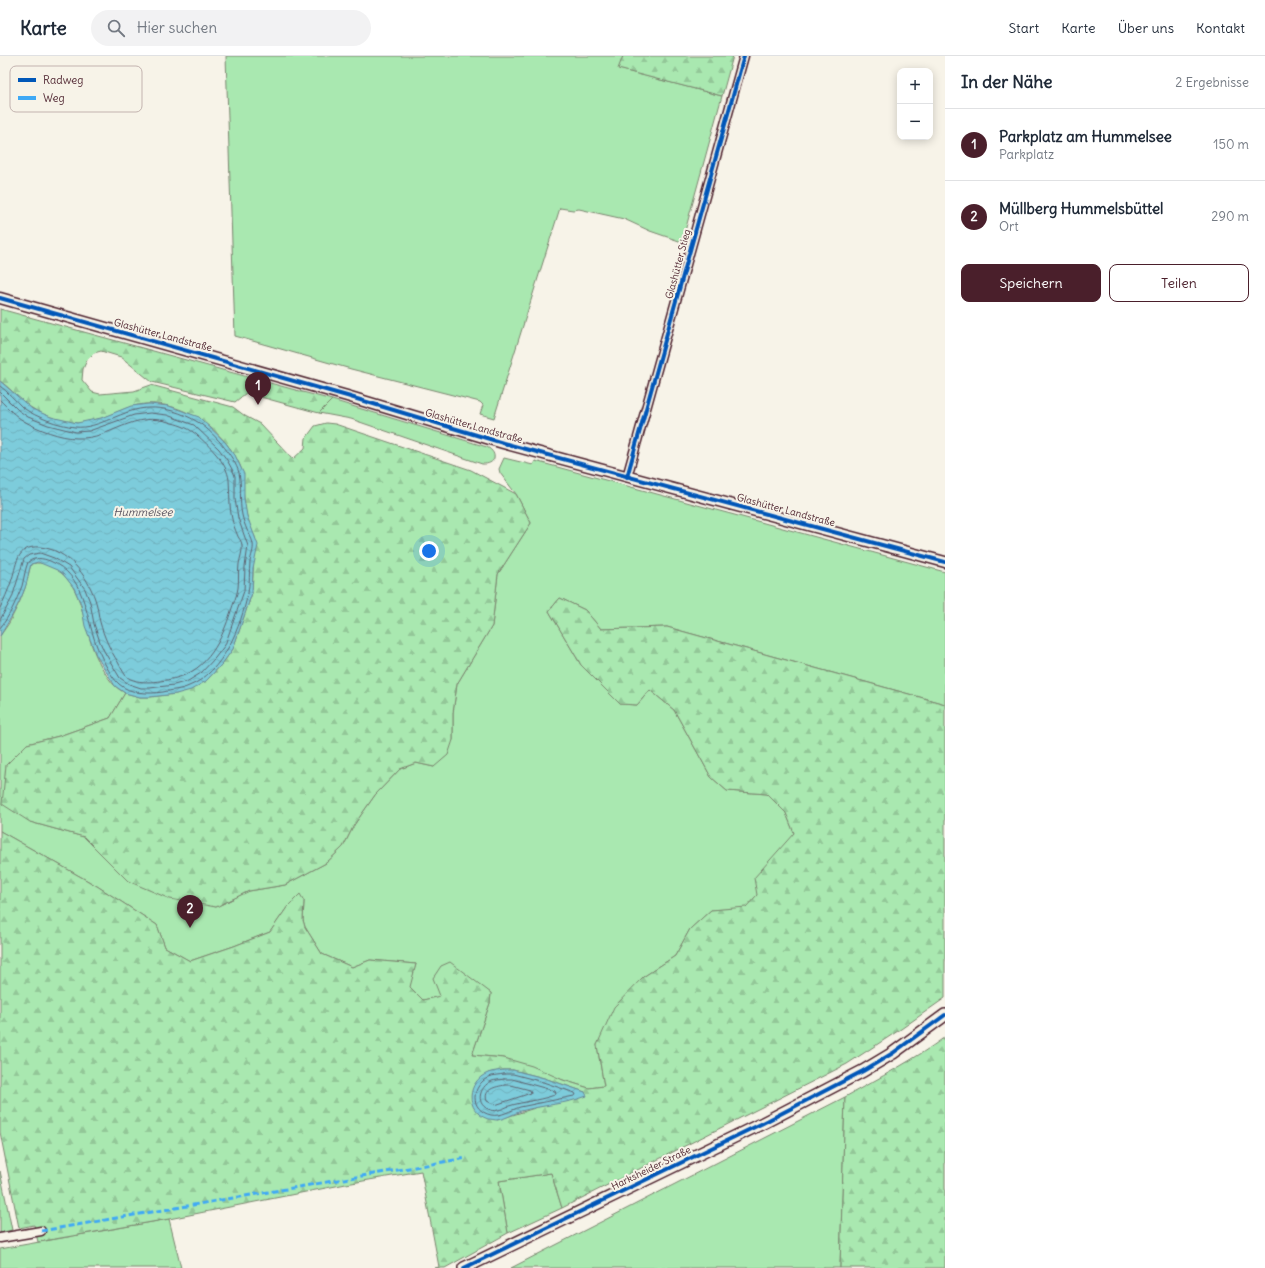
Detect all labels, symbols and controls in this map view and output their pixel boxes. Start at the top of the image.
search box [91,10,371,46]
text: Karte [20,16,67,40]
icon: search [105,17,127,39]
text: Hier suchen [137,18,217,37]
text: Start [1009,19,1039,37]
text: Karte [1061,19,1096,37]
text: Über uns [1118,19,1174,37]
text: Kontakt [1196,19,1245,37]
legend [10,66,142,112]
map controls [897,68,933,140]
button: + [897,68,933,104]
text: In der Nähe [961,71,1053,93]
text: Radweg [43,73,83,87]
text: 2 Ergebnisse [1175,74,1249,91]
text: Weg [43,91,65,105]
button: − [897,104,933,140]
text: Parkplatz am Hummelsee [999,127,1172,146]
text: 1 [971,136,977,153]
text: 150 m [1213,136,1249,153]
text: Parkplatz [999,146,1054,163]
text: Müllberg Hummelsbüttel [999,199,1163,218]
text: 2 [970,208,978,225]
text: 290 m [1211,208,1249,225]
text: Ort [999,218,1019,235]
street label: Glashütter Stieg [662,228,694,300]
button: Speichern [961,264,1101,302]
button: Teilen [1109,264,1249,302]
street label: Glashütter Landstraße [113,316,213,354]
pin: 1 [245,372,271,405]
street label: Glashütter Landstraße [424,406,524,446]
street label: Glashütter Landstraße [736,491,836,529]
water label: Hummelsee [114,505,174,519]
your location [419,541,439,561]
pin: 2 [177,895,203,928]
street label: Harksheider Straße [609,1143,693,1193]

